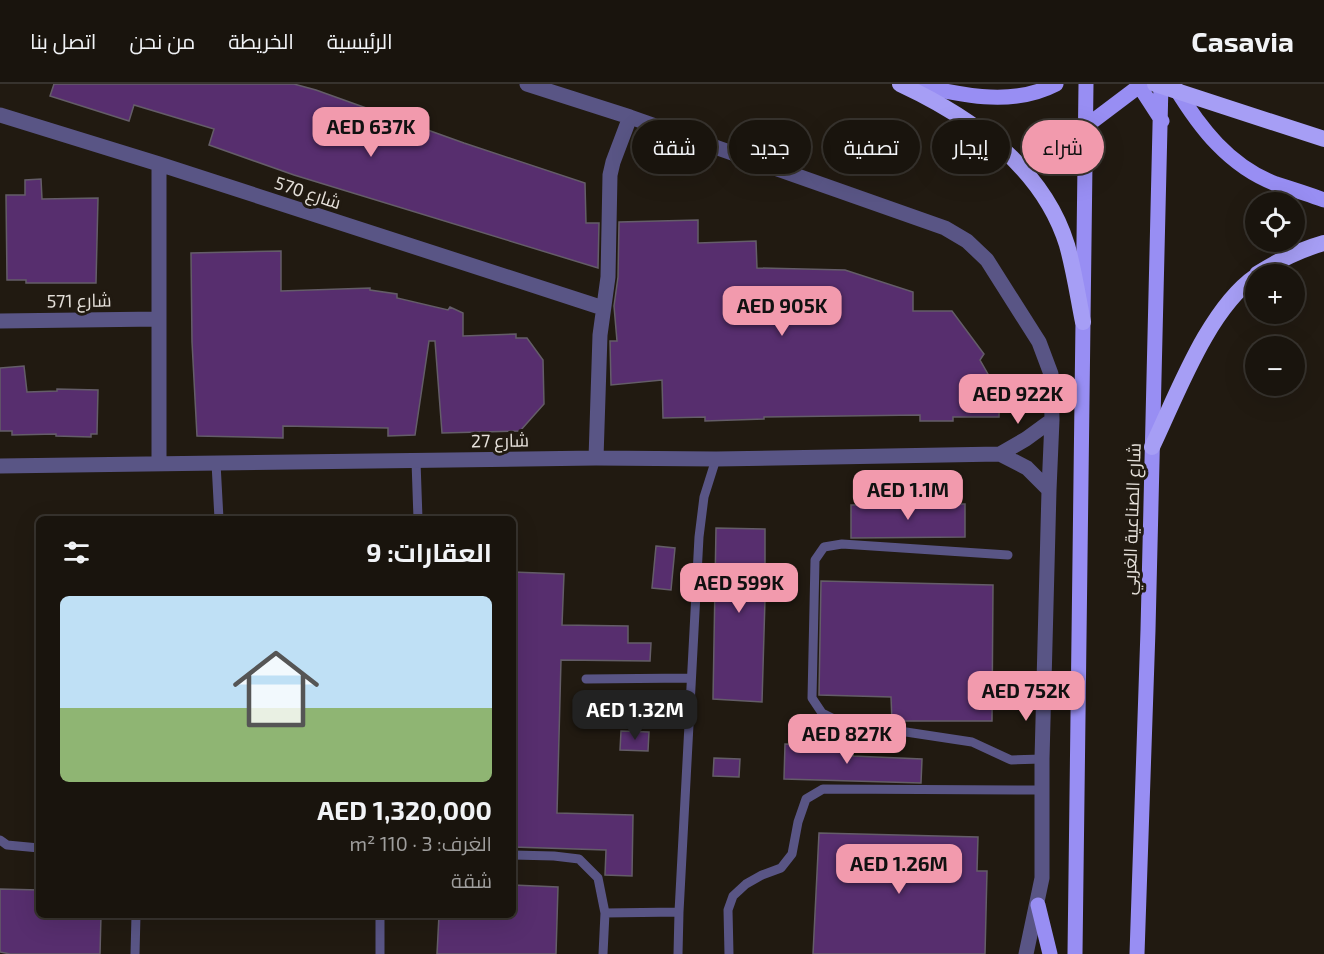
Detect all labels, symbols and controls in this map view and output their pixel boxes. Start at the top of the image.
text: Casavia [1191,24,1294,58]
text: اتصل بنا [30,28,97,53]
text: من نحن [130,28,195,53]
text: الخريطة [228,28,294,53]
text: الرئيسية [327,28,393,53]
pin: AED 637K [309,107,433,158]
text: AED 637K [327,114,415,138]
chip: شقة [632,120,717,174]
chip: جديد [729,120,811,174]
chip: تصفية [823,120,920,174]
chip: إيجار [932,120,1010,174]
chip: شراء [1022,120,1104,174]
street label: شارع 570 [271,171,344,215]
map controls [1245,192,1305,396]
button: locate [1245,192,1305,252]
button: + [1245,264,1305,324]
pin: AED 905K [720,286,844,337]
street label: شارع 571 [46,288,112,314]
text: AED 905K [737,293,827,317]
button: − [1245,336,1305,396]
pin: AED 922K [956,374,1080,425]
text: AED 922K [973,381,1063,405]
street label: شارع 27 [471,428,529,454]
street label: شارع الصناعية الغربي [1117,442,1149,596]
pin: AED 1.1M [846,470,970,521]
text: AED 1.1M [867,477,949,501]
icon: filters [60,536,93,569]
text: العقارات: 9 [366,536,492,567]
pin: AED 599K [677,563,801,614]
text: AED 599K [694,570,784,594]
icon: home [222,635,330,743]
pin: AED 752K [964,671,1088,722]
text: AED 752K [982,678,1070,702]
pin: AED 1.32M [566,690,704,741]
text: AED 1.32M [586,697,684,721]
pin: AED 827K [785,714,909,765]
text: AED 827K [802,721,892,745]
text: AED 1,320,000 [317,794,492,825]
text: الغرف: 3 · 110 m² [350,831,492,855]
pin: AED 1.26M [830,844,968,895]
text: AED 1.26M [850,851,948,875]
text: شقة [451,868,492,892]

